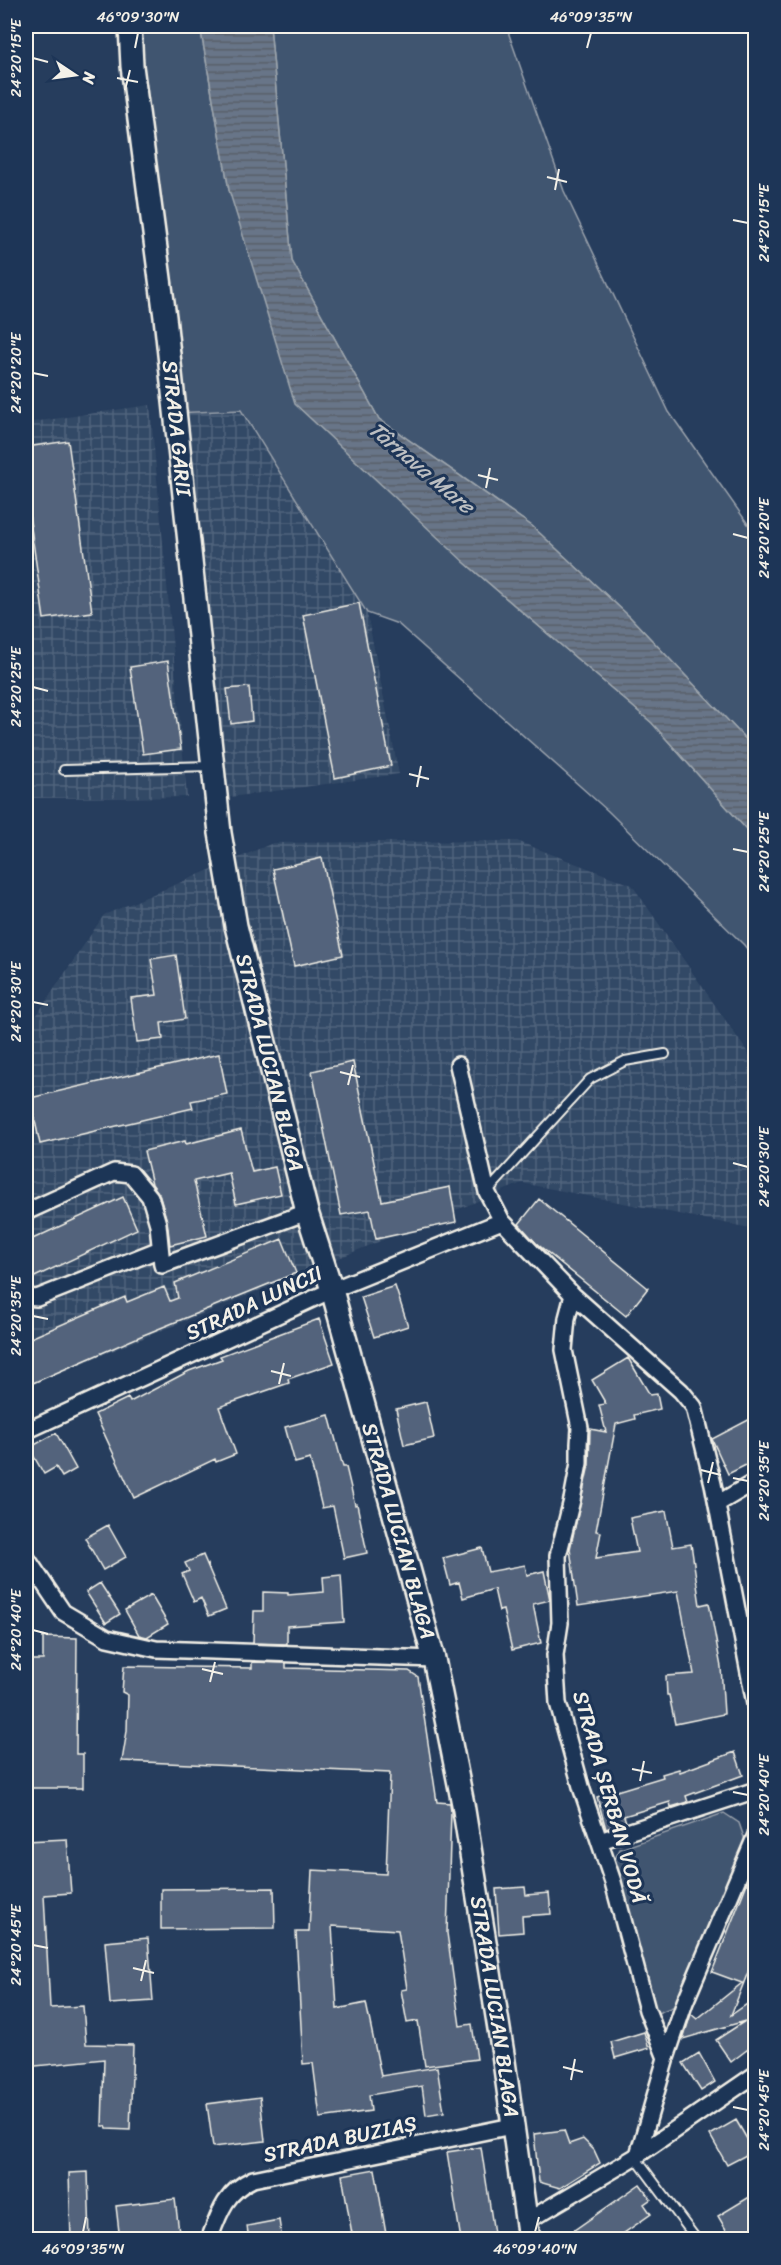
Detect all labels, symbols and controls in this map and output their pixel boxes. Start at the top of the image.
text: 46°09'30"N [97,4,180,30]
text: 46°09'35"N [550,4,633,30]
text: 24°20'15"E [3,17,29,97]
north arrow [45,45,105,105]
text: N [74,69,105,88]
text: 24°20'15"E [751,182,777,262]
text: 24°20'20"E [3,331,29,413]
street label: STRADA GĂRII [151,358,203,500]
water label: Târnava Mare [360,411,486,526]
text: 24°20'20"E [751,496,777,578]
text: 24°20'25"E [3,645,29,727]
text: 24°20'25"E [751,810,777,892]
street label: STRADA LUCIAN BLAGA [224,949,315,1175]
text: 24°20'30"E [3,960,29,1042]
text: 24°20'30"E [751,1125,777,1207]
street label: STRADA LUNCII [179,1254,330,1351]
text: 24°20'35"E [3,1274,29,1356]
street label: STRADA LUCIAN BLAGA [350,1418,447,1644]
text: 24°20'35"E [751,1439,777,1521]
text: 24°20'40"E [3,1588,29,1671]
street label: STRADA ȘERBAN VODĂ [561,1686,659,1910]
text: 24°20'40"E [751,1753,777,1836]
street label: STRADA LUCIAN BLAGA [459,1893,531,2120]
text: 24°20'45"E [3,1903,29,1986]
text: 24°20'45"E [751,2068,777,2151]
street label: STRADA BUZIAȘ [260,2104,420,2174]
text: 46°09'35"N [42,2236,125,2262]
text: 46°09'40"N [493,2236,578,2262]

